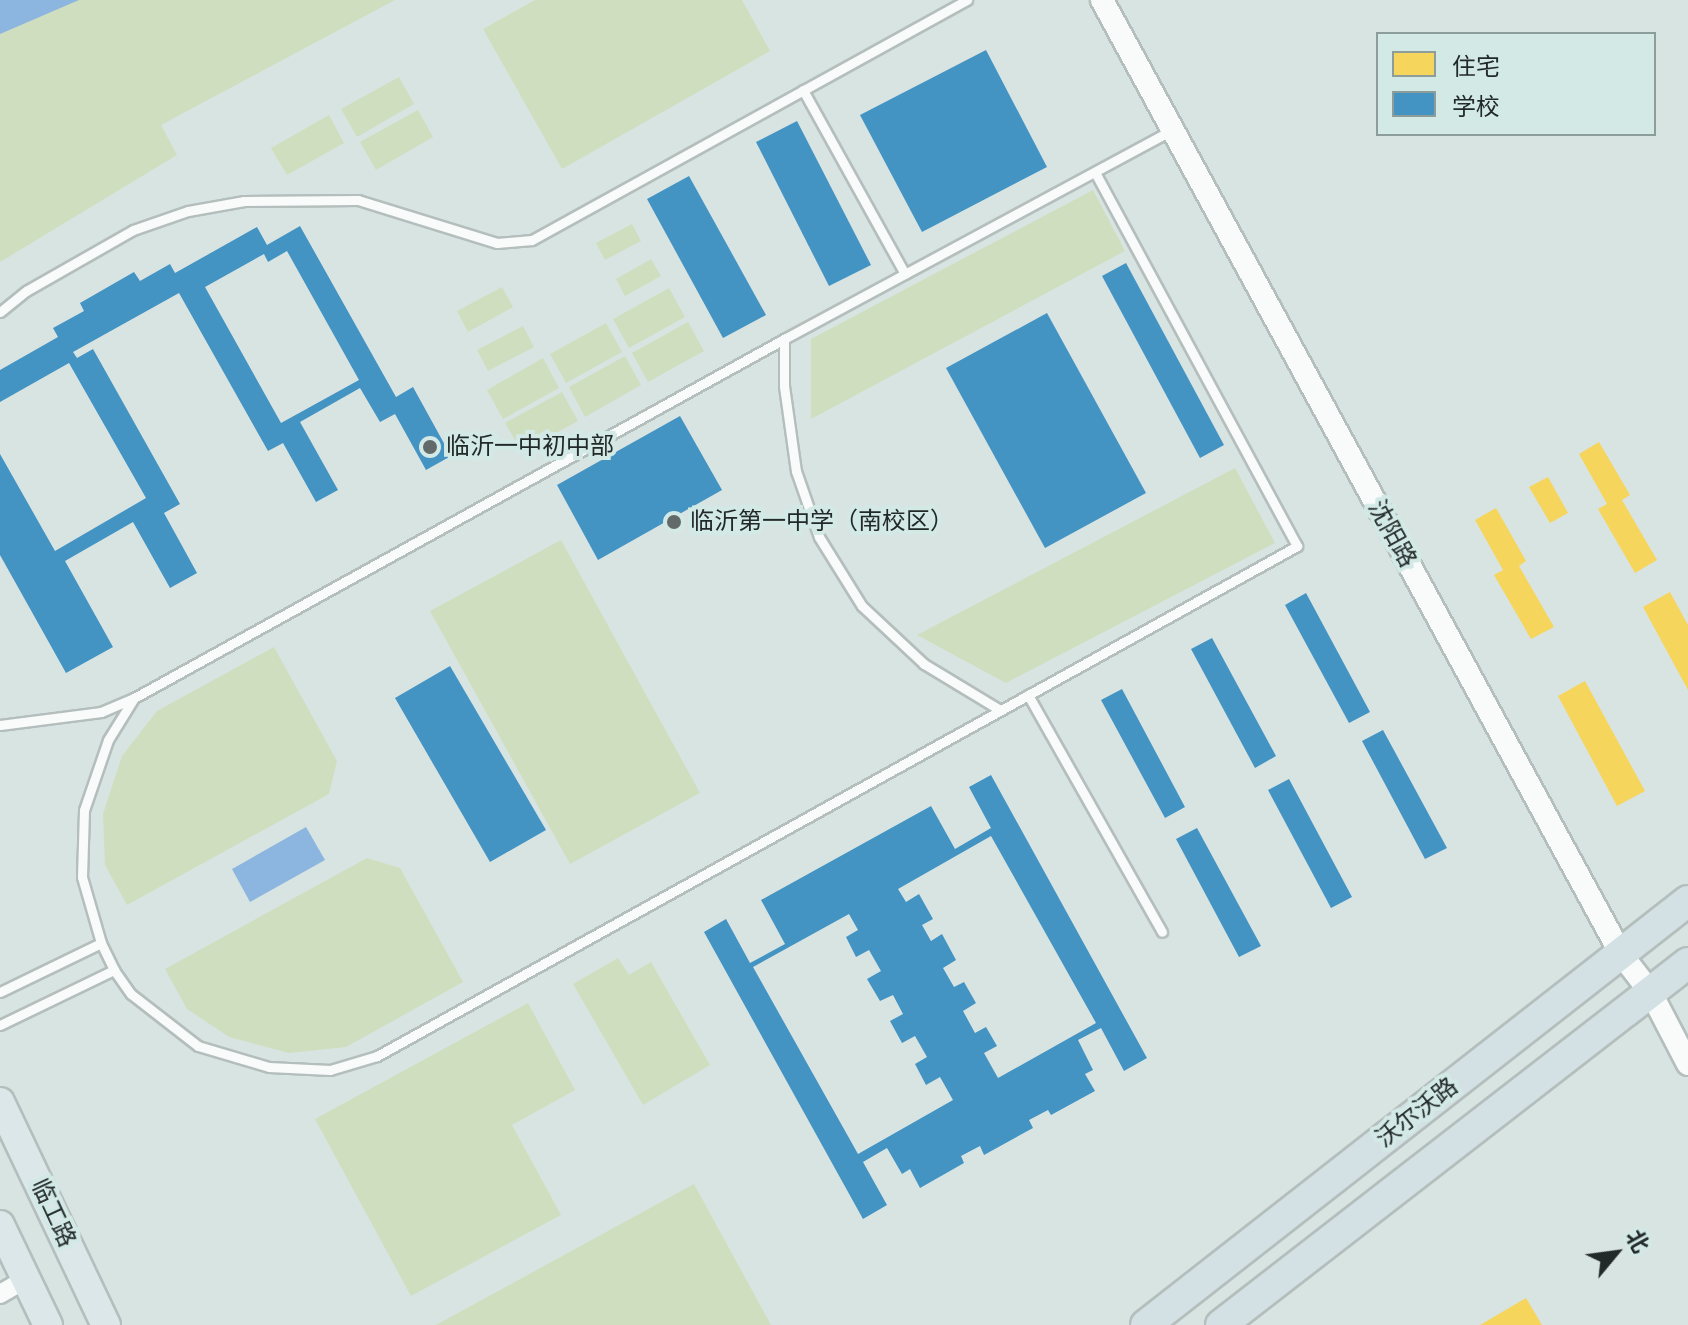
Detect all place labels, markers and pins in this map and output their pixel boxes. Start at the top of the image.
place label: 临沂一中初中部 [446,433,614,461]
marker: 临沂一中初中部 [421,438,439,456]
place label: 临沂第一中学（南校区） [690,508,954,536]
marker: 临沂第一中学（南校区） [665,513,683,531]

